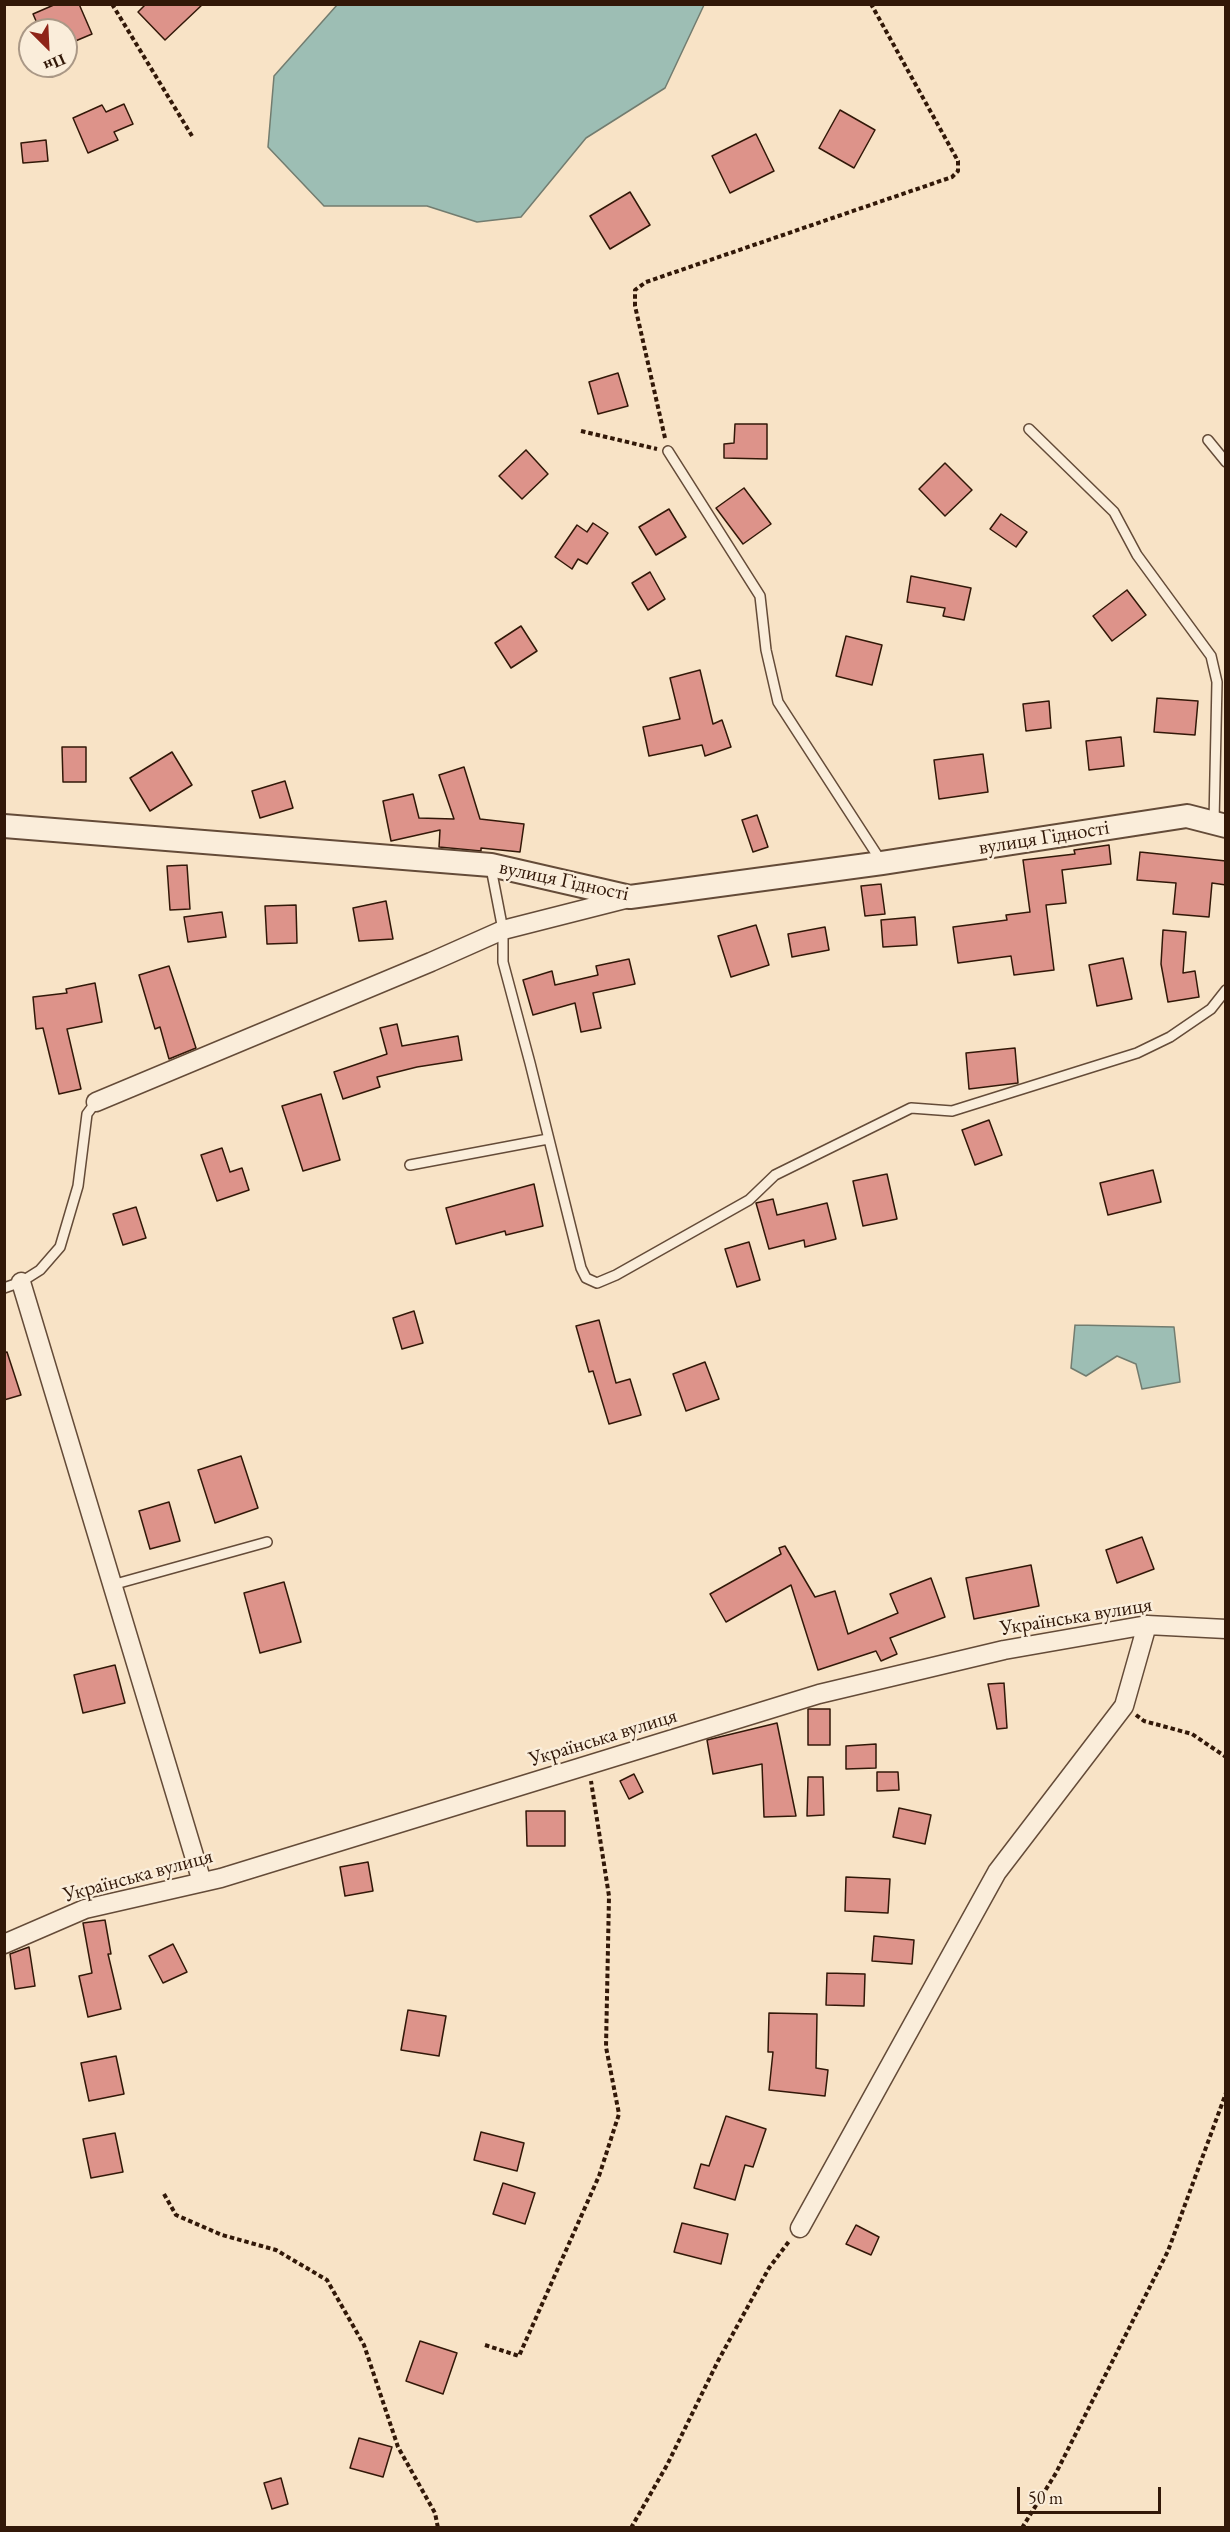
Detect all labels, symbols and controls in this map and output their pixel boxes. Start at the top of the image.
north arrow [18,18,78,78]
text: Пн [40,49,69,77]
street label: вулиця Гідності [977,815,1111,861]
street label: вулиця Гідності [497,855,631,907]
street label: Українська вулиця [998,1593,1154,1641]
street label: Українська вулиця [526,1703,680,1773]
street label: Українська вулиця [60,1844,216,1908]
scale bar [1020,2475,1164,2513]
text: 50 m [1028,2486,1063,2509]

